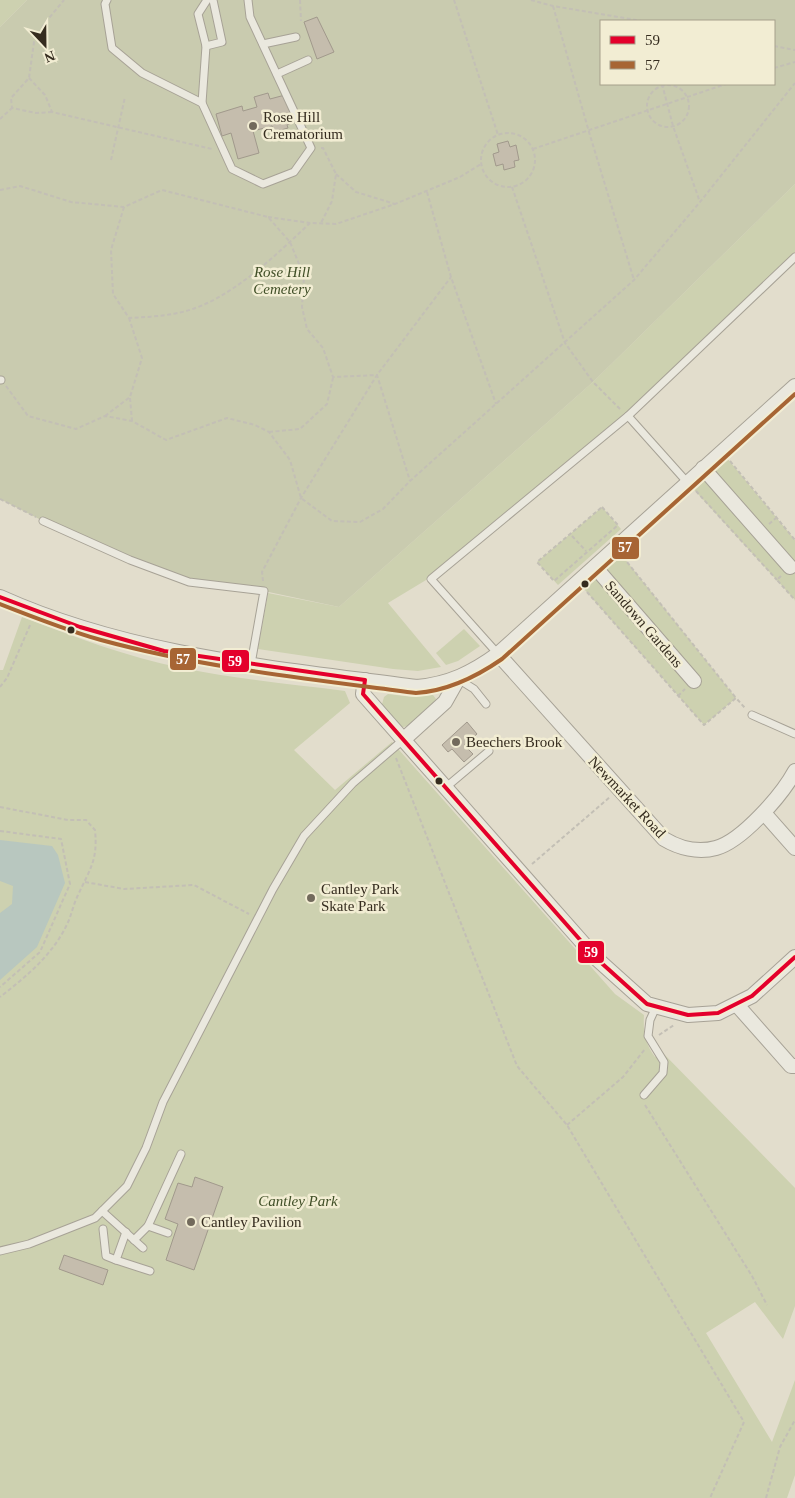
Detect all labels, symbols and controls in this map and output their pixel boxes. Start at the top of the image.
north arrow [20,20,70,70]
legend [600,20,775,85]
text: 59 [645,32,660,48]
text: N [42,48,57,65]
text: 57 [645,57,661,73]
place label: Rose Hill Crematorium [263,109,343,142]
marker: Rose Hill Crematorium [247,120,259,132]
park label: Rose Hill Cemetery [253,264,311,297]
line badge: 57 [611,536,640,560]
text: 57 [618,540,632,555]
street label: Sandown Gardens [602,577,686,671]
unlabelled marker [580,579,590,589]
unlabelled marker [66,625,76,635]
line badge: 57 [169,647,197,671]
line badge: 59 [221,649,250,673]
text: 57 [176,652,190,667]
text: 59 [228,654,242,669]
place label: Beechers Brook [466,734,563,750]
marker: Beechers Brook [450,736,462,748]
street label: Newmarket Road [585,753,669,841]
unlabelled marker [434,776,444,786]
place label: Cantley Park Skate Park [321,881,399,914]
marker: Cantley Park Skate Park [305,892,317,904]
line badge: 59 [577,940,605,964]
text: 59 [584,945,598,960]
park label: Cantley Park [258,1193,338,1209]
place label: Cantley Pavilion [201,1214,302,1230]
marker: Cantley Pavilion [185,1216,197,1228]

